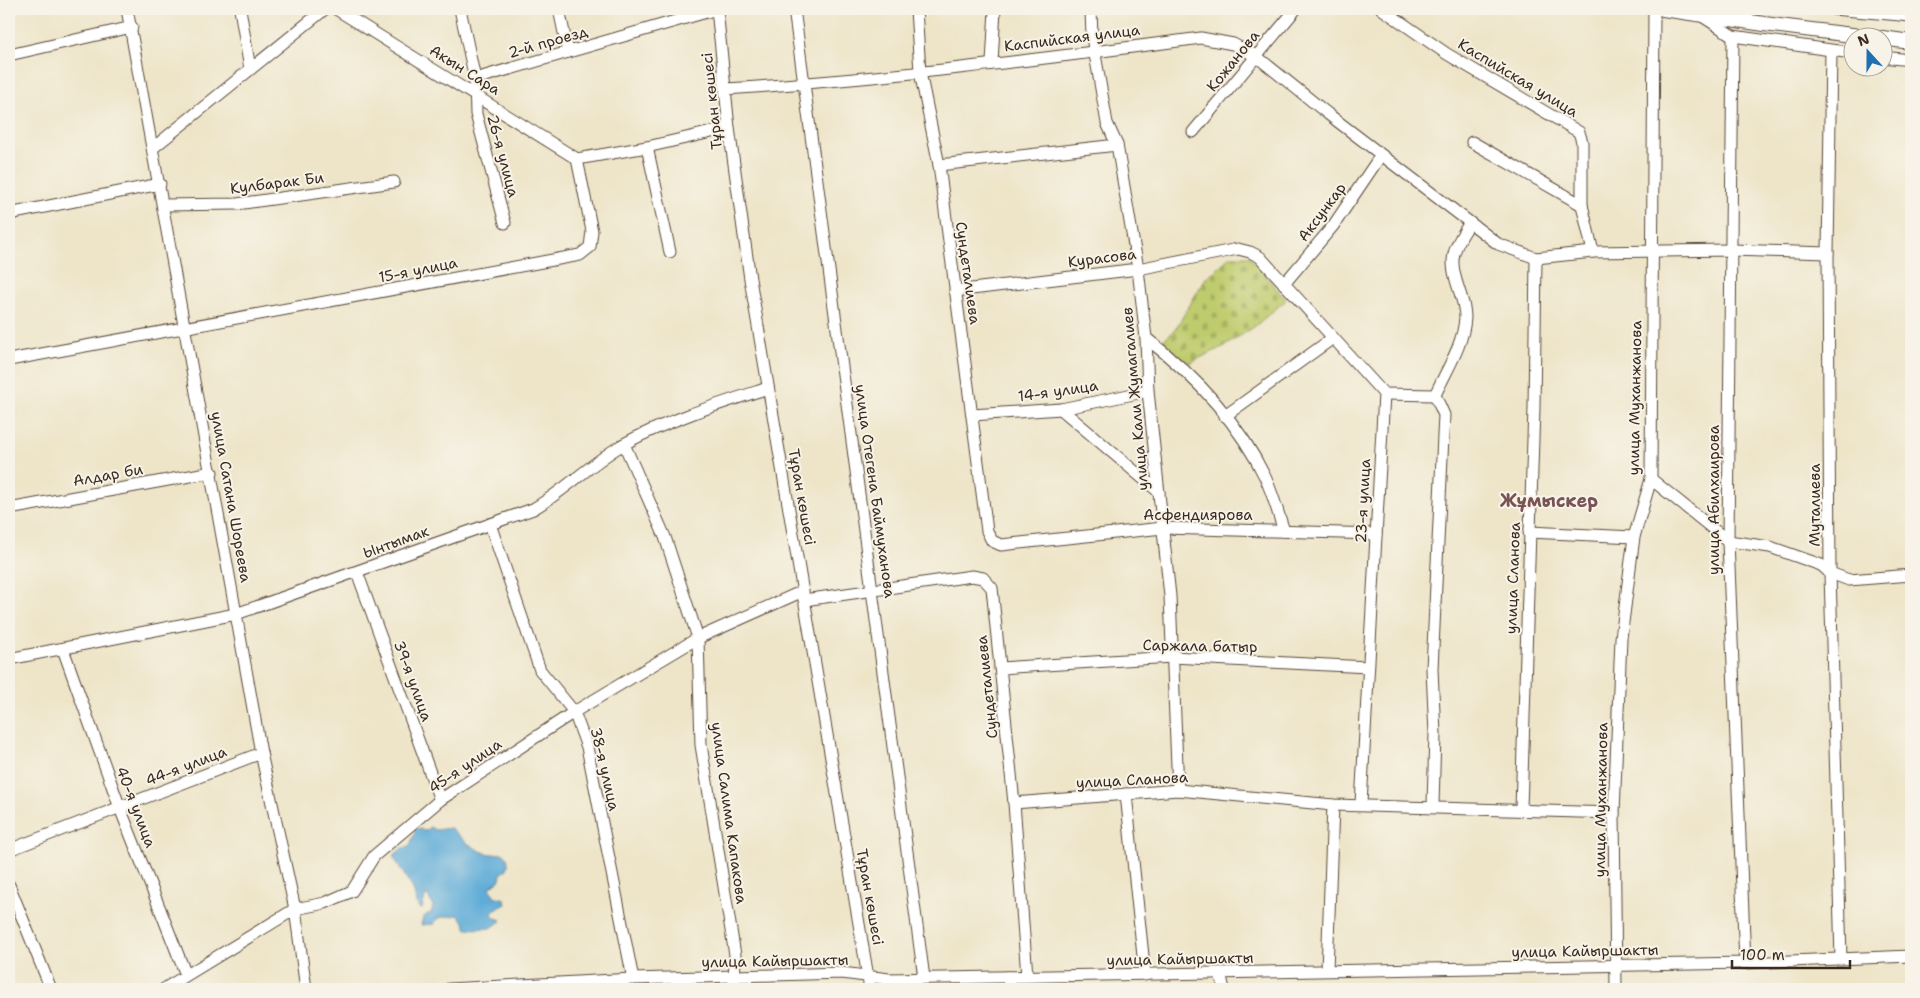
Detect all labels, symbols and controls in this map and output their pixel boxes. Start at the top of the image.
street label: Каспийская улица [1003,20,1142,56]
street label: 2-й проезд [506,21,591,63]
street label: Кожанова [1202,26,1264,96]
north arrow [1842,28,1892,78]
text: N [1855,29,1872,50]
street label: Каспийская улица [1454,34,1582,122]
street label: Акын Сара [426,40,505,100]
street label: Тұран көшесі [697,51,727,151]
street label: 26-я улица [482,112,524,200]
street label: Кулбарак Би [229,167,325,199]
street label: Аксункар [1293,179,1351,245]
street label: Сундеталиева [951,220,985,326]
street label: Курасова [1067,244,1138,272]
street label: 15-я улица [377,252,460,287]
street label: улица Кали Жумагалиев [1117,306,1153,492]
street label: улица Муханжанова [1624,320,1646,476]
street label: 14-я улица [1017,375,1100,407]
street label: улица Отегена Баймуханова [850,383,900,600]
street label: улица Сатана Шореева [206,410,256,585]
street label: улица Абилхаирова [1704,424,1724,575]
street label: Тұран көшесі [784,447,820,547]
street label: 23-я улица [1351,457,1375,544]
street label: Алдар би [71,459,145,491]
street label: Муталиева [1805,463,1825,547]
district label: Жұмыскер [1500,489,1598,513]
street label: Асфендиярова [1143,505,1253,525]
street label: Ынтымак [360,521,432,563]
street label: улица Сланова [1501,521,1525,634]
street label: Сундеталиева [972,634,1002,740]
street label: Саржала батыр [1142,635,1258,657]
street label: 39-я улица [389,638,437,725]
street label: улица Салима Капакова [706,721,752,906]
street label: улица Муханжанова [1590,722,1612,878]
street label: 38-я улица [586,725,624,813]
street label: 45-я улица [425,734,506,798]
street label: 44-я улица [143,741,230,791]
street label: 40-я улица [111,764,161,851]
street label: улица Сланова [1075,767,1189,793]
street label: Тұран көшесі [852,847,888,947]
scale bar [1732,938,1850,970]
street label: улица Кайыршакты [1511,940,1659,962]
text: 100 m [1740,945,1785,965]
street label: улица Кайыршакты [1106,948,1254,970]
street label: улица Кайыршакты [701,950,849,972]

